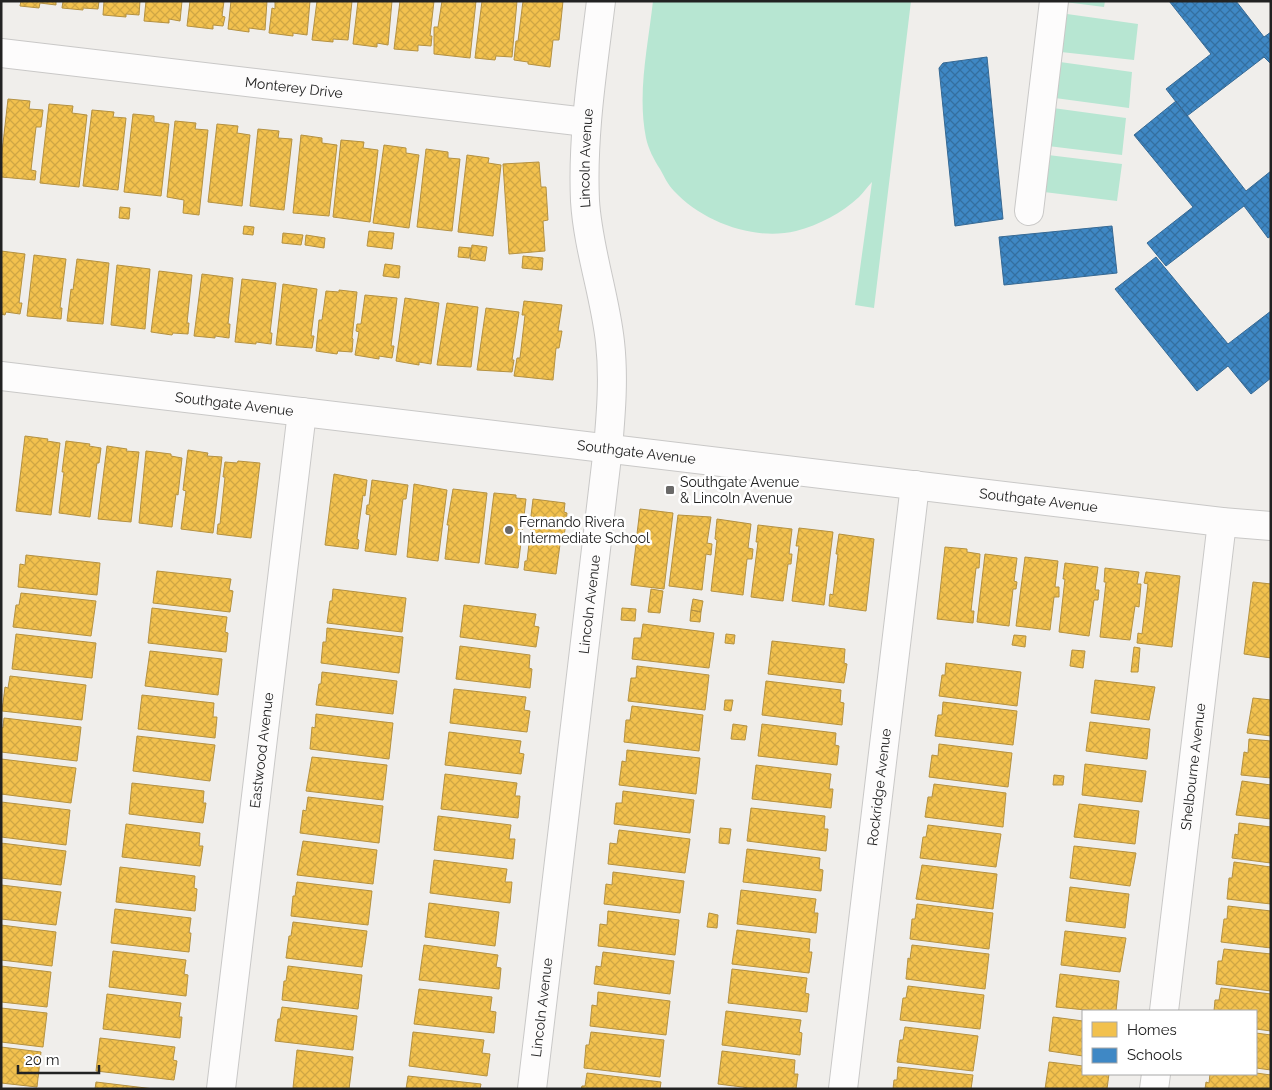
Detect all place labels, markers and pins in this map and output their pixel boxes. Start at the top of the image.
place label: Southgate Avenue & Lincoln Avenue [680,474,799,506]
marker: Southgate Avenue & Lincoln Avenue [664,484,676,496]
place label: Fernando Rivera Intermediate School [519,514,650,546]
marker: Fernando Rivera Intermediate School [503,524,515,536]

